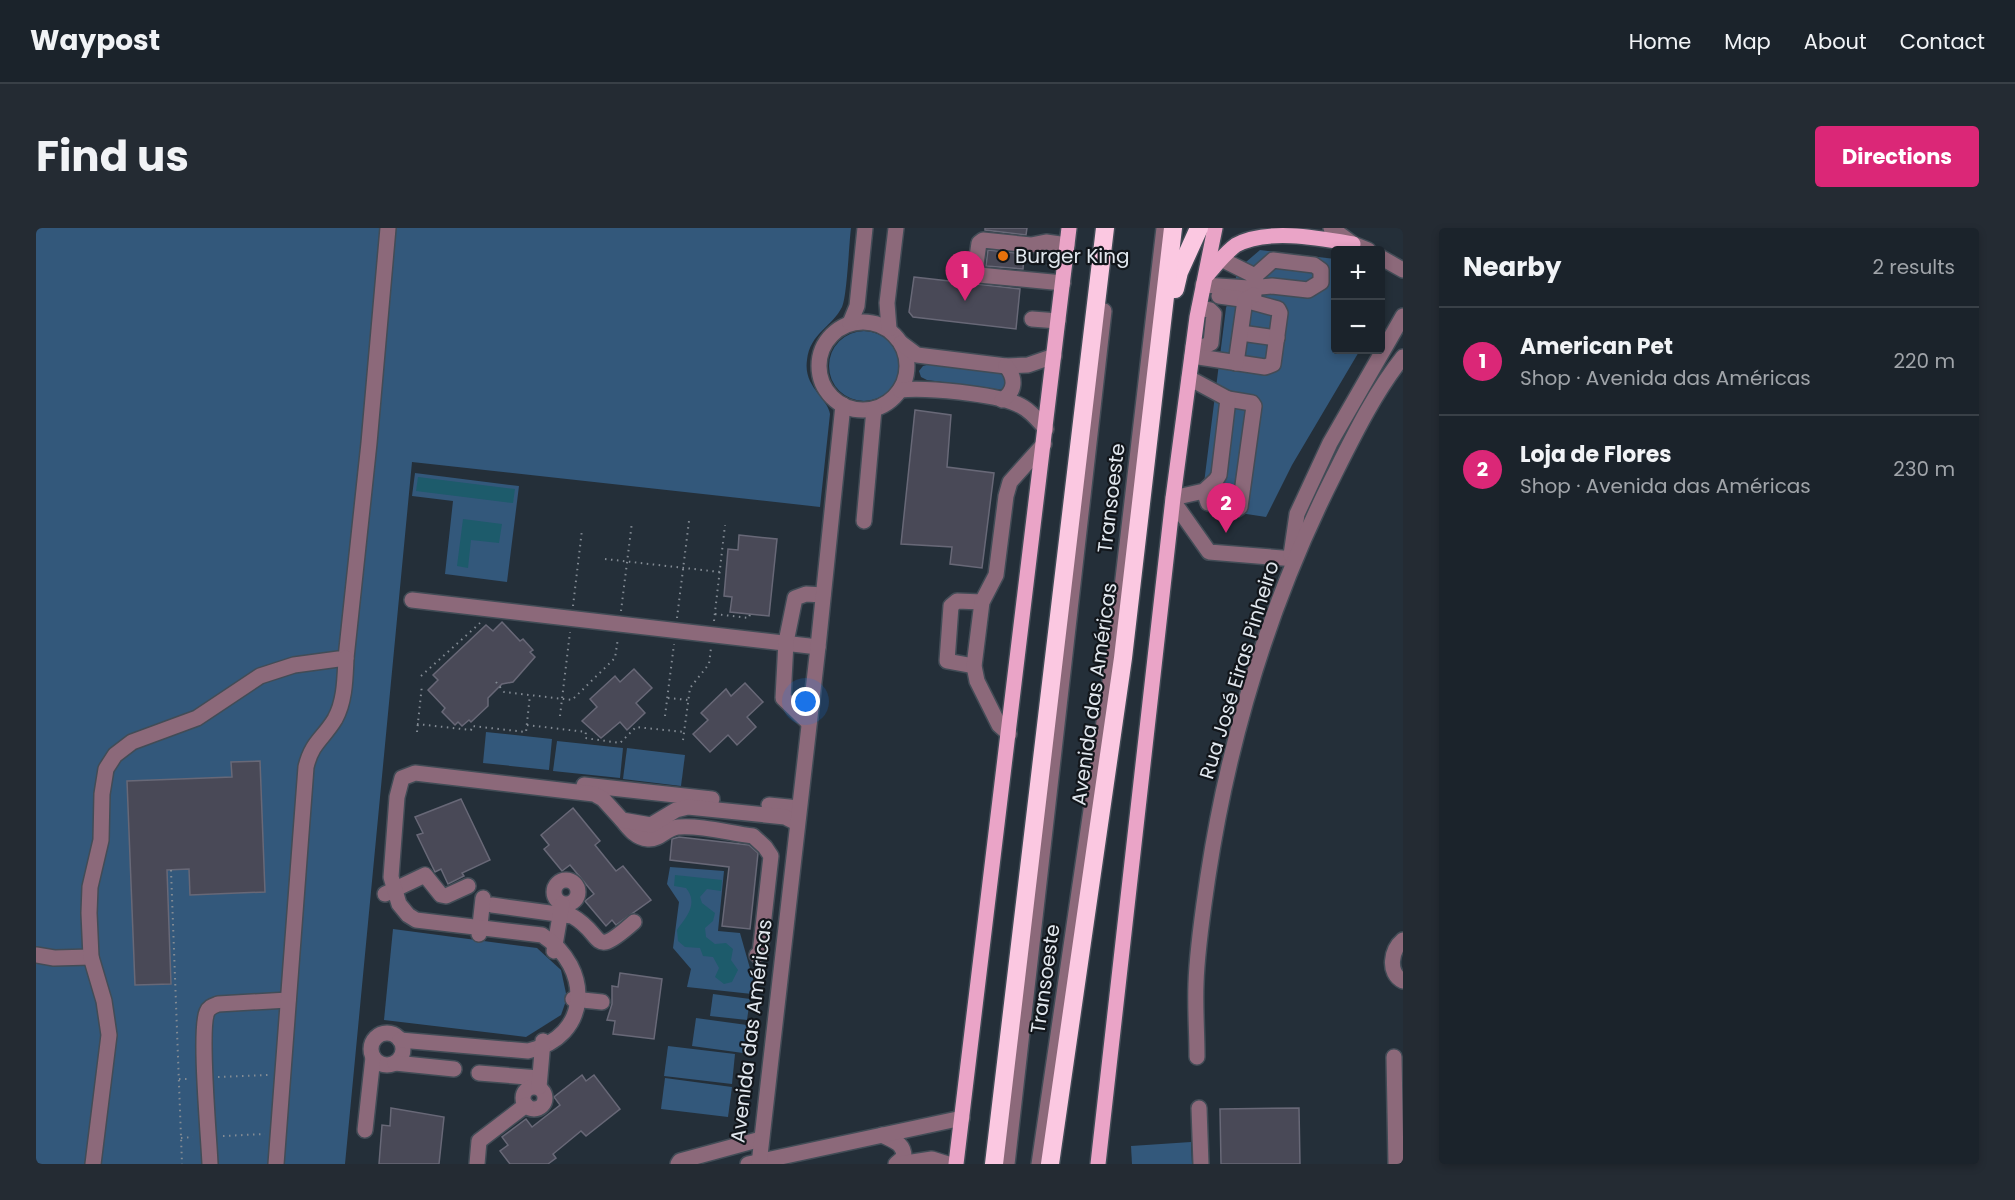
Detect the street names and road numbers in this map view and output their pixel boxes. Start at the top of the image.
street label: Transoeste [1090,442,1132,554]
street label: Rua José Eiras Pinheiro [1192,557,1286,783]
street label: Avenida das Américas [1064,581,1124,807]
street label: Avenida das Américas [723,918,779,1144]
street label: Transoeste [1023,922,1067,1036]

